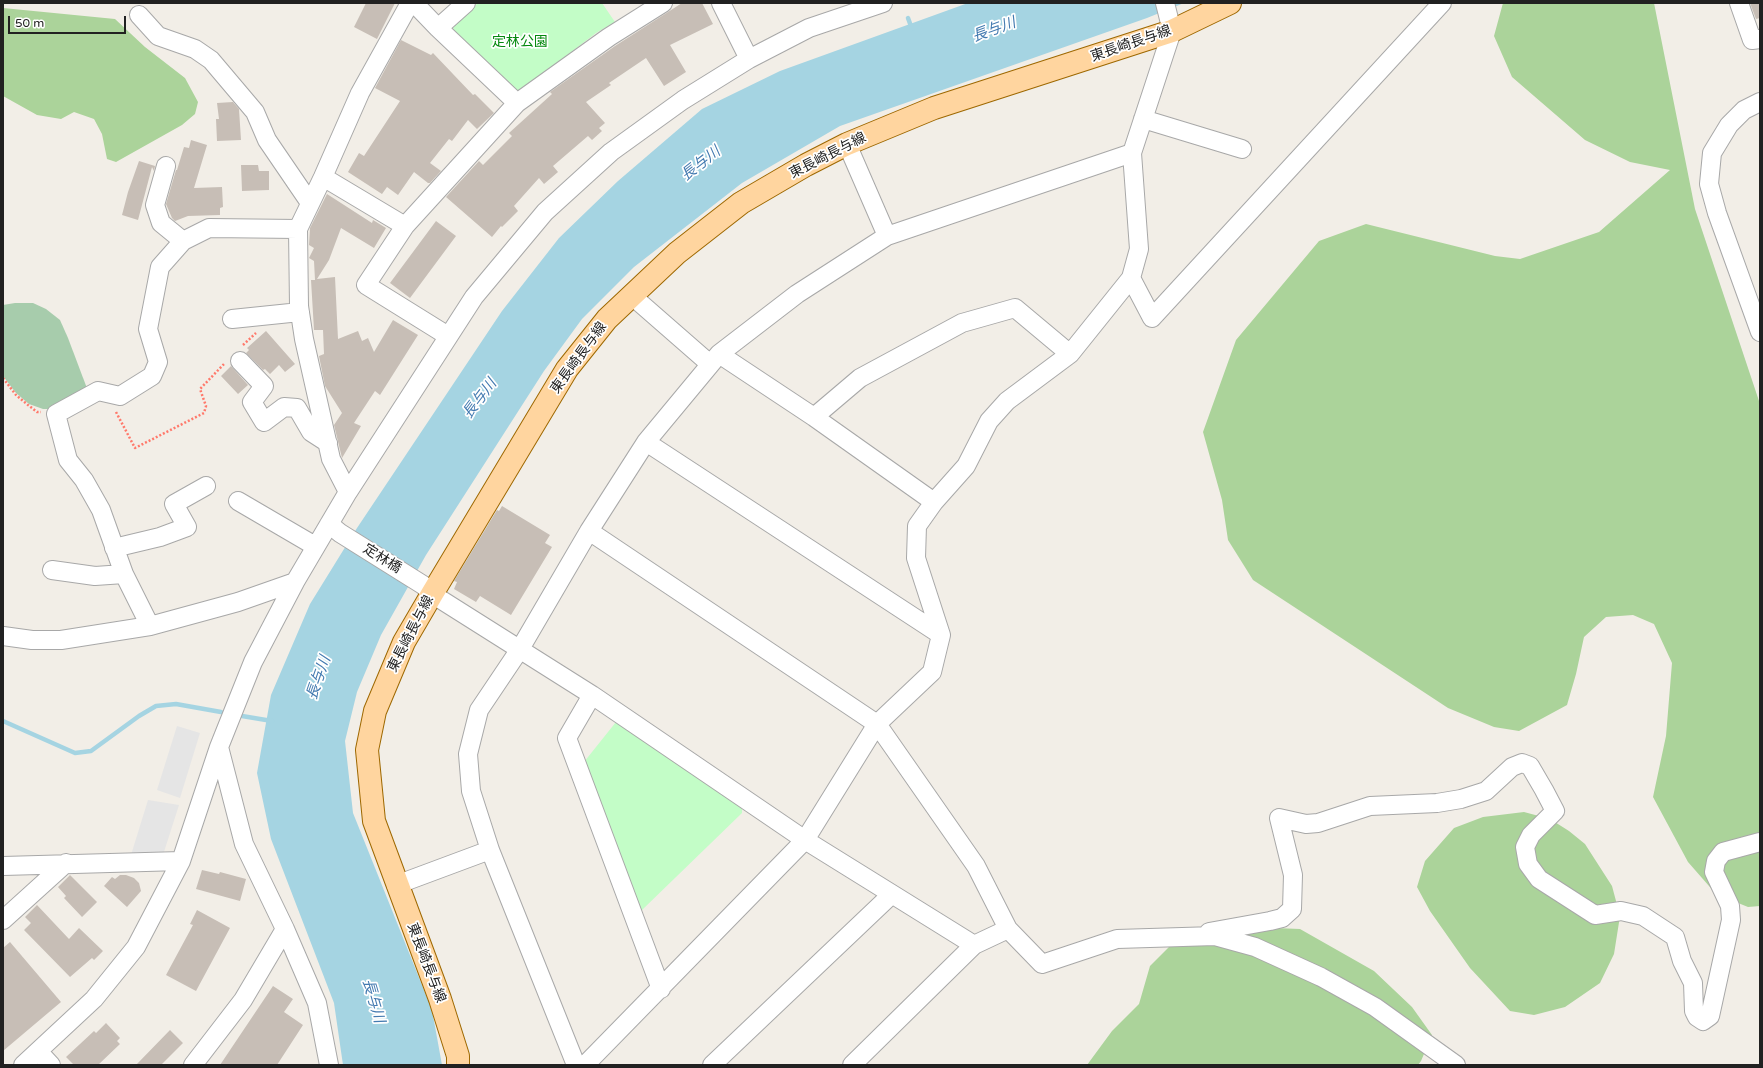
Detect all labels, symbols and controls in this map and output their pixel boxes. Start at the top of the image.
scale bar [10,8,128,34]
water label: 長与川 [970,14,1018,46]
text: 50 m [15,16,44,30]
street label: 東長崎長与線 [1089,22,1173,66]
park label: 定林公園 [492,34,548,50]
street label: 東長崎長与線 [787,129,869,183]
water label: 長与川 [678,143,724,185]
street label: 東長崎長与線 [548,319,610,397]
water label: 長与川 [459,376,501,422]
street label: 定林橋 [360,541,404,577]
street label: 東長崎長与線 [384,593,438,675]
water label: 長与川 [303,654,335,702]
street label: 東長崎長与線 [403,921,449,1005]
water label: 長与川 [358,977,388,1025]

